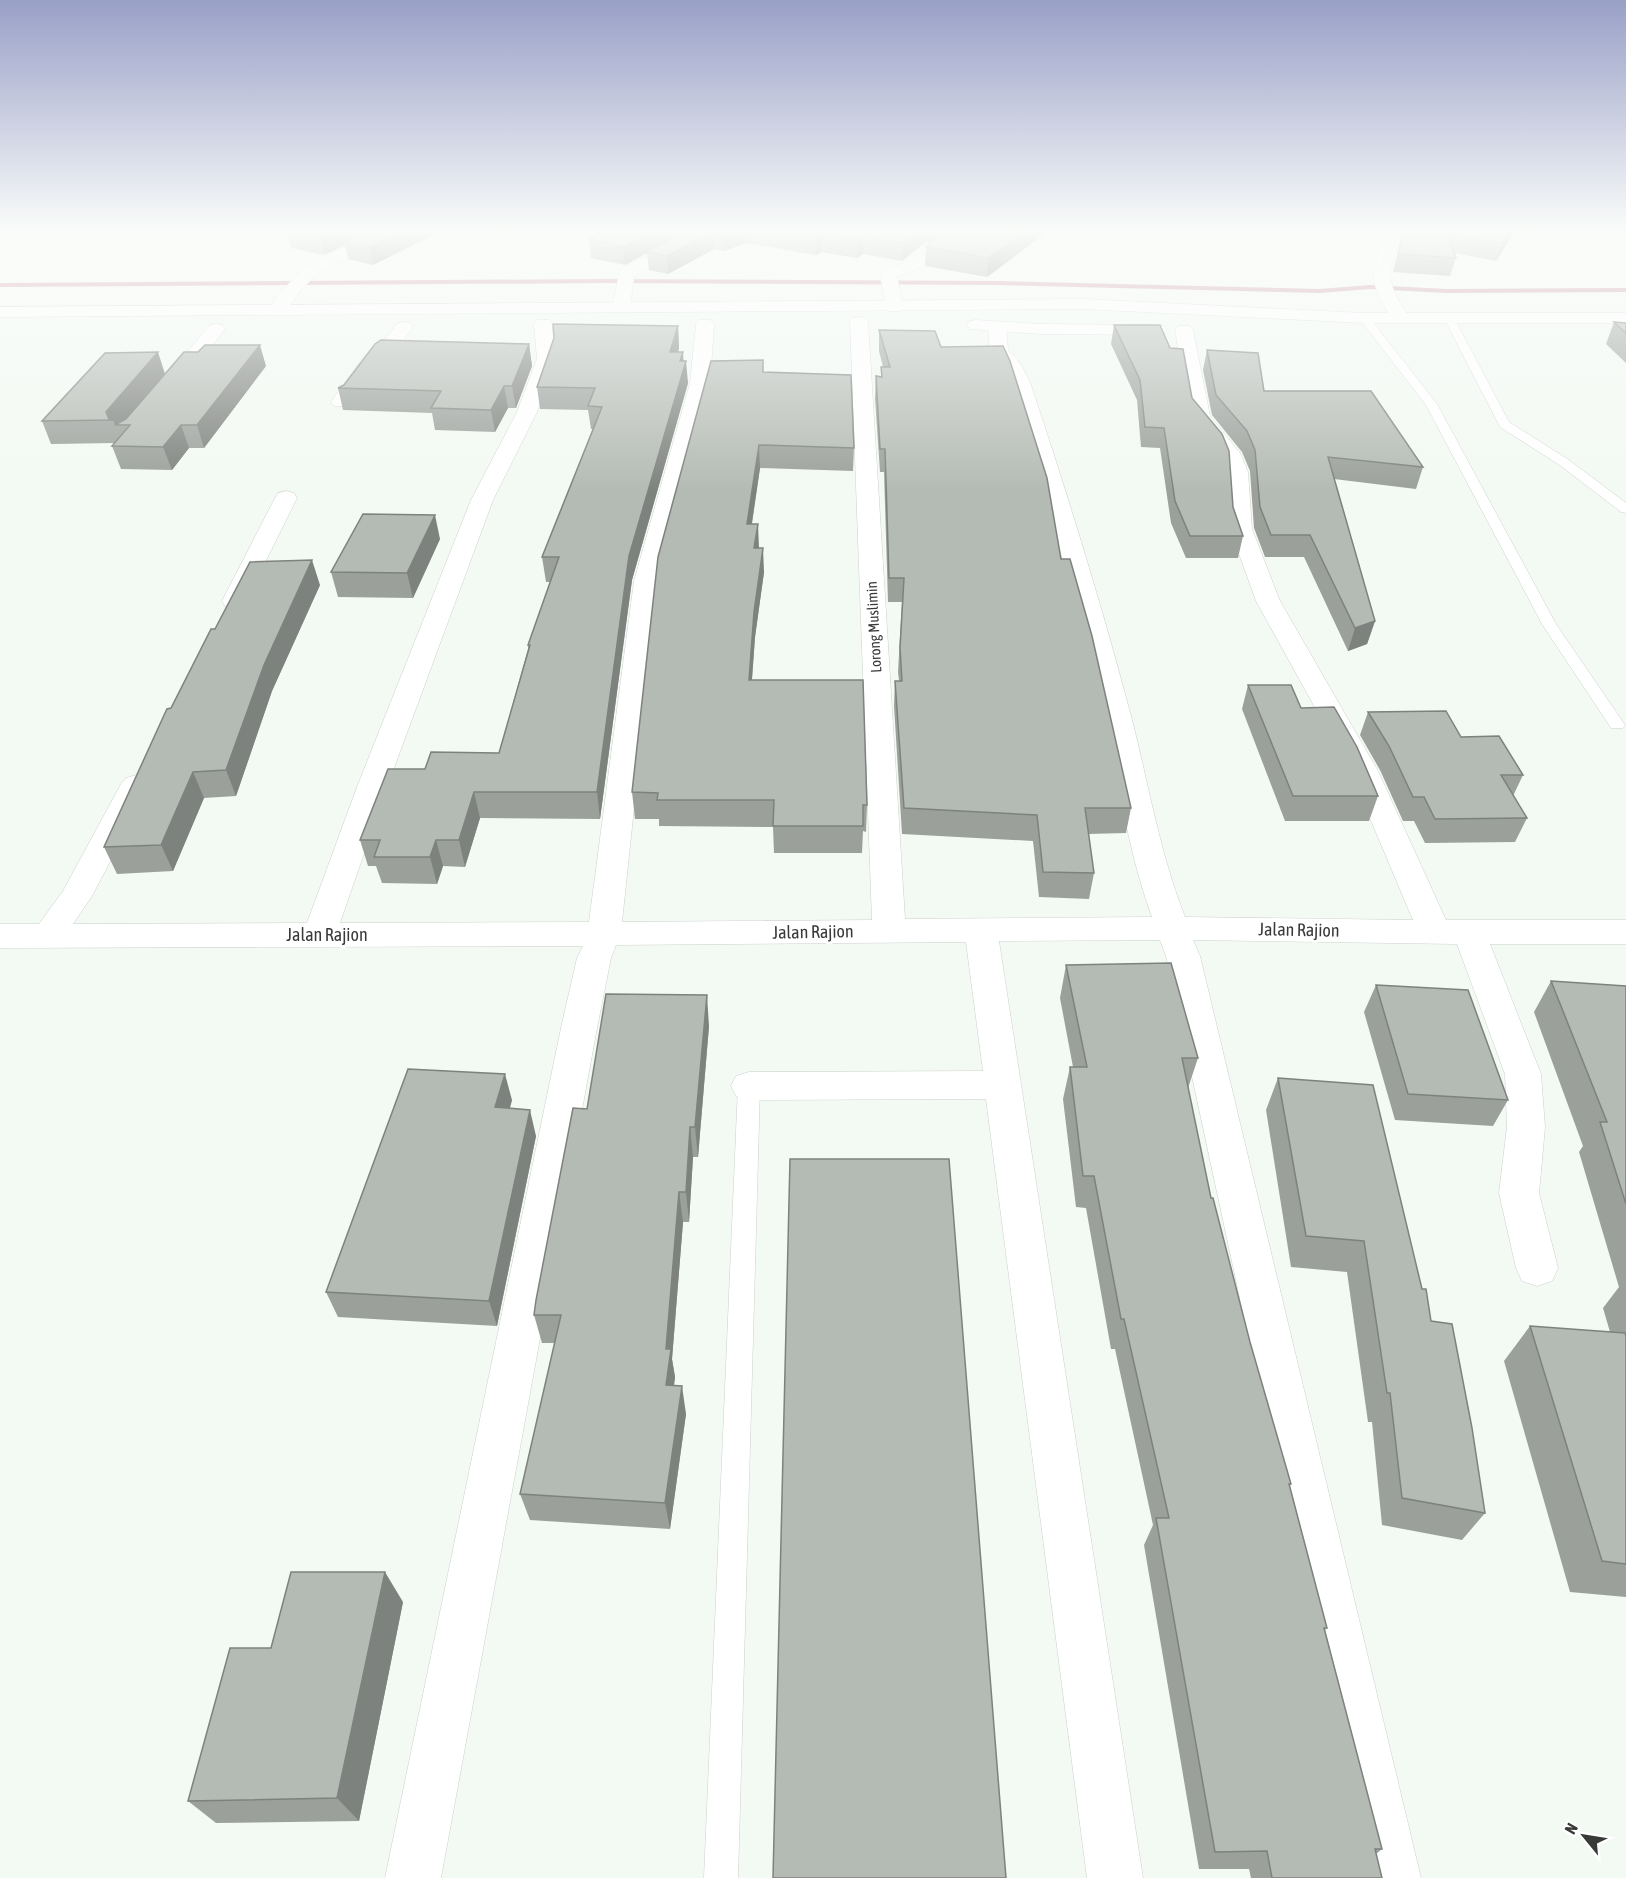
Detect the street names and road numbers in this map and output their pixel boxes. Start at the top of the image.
street label: Lorong Muslimin [863,581,884,673]
street label: Jalan Rajion [1258,918,1340,941]
street label: Jalan Rajion [772,920,854,943]
street label: Jalan Rajion [286,924,368,945]

